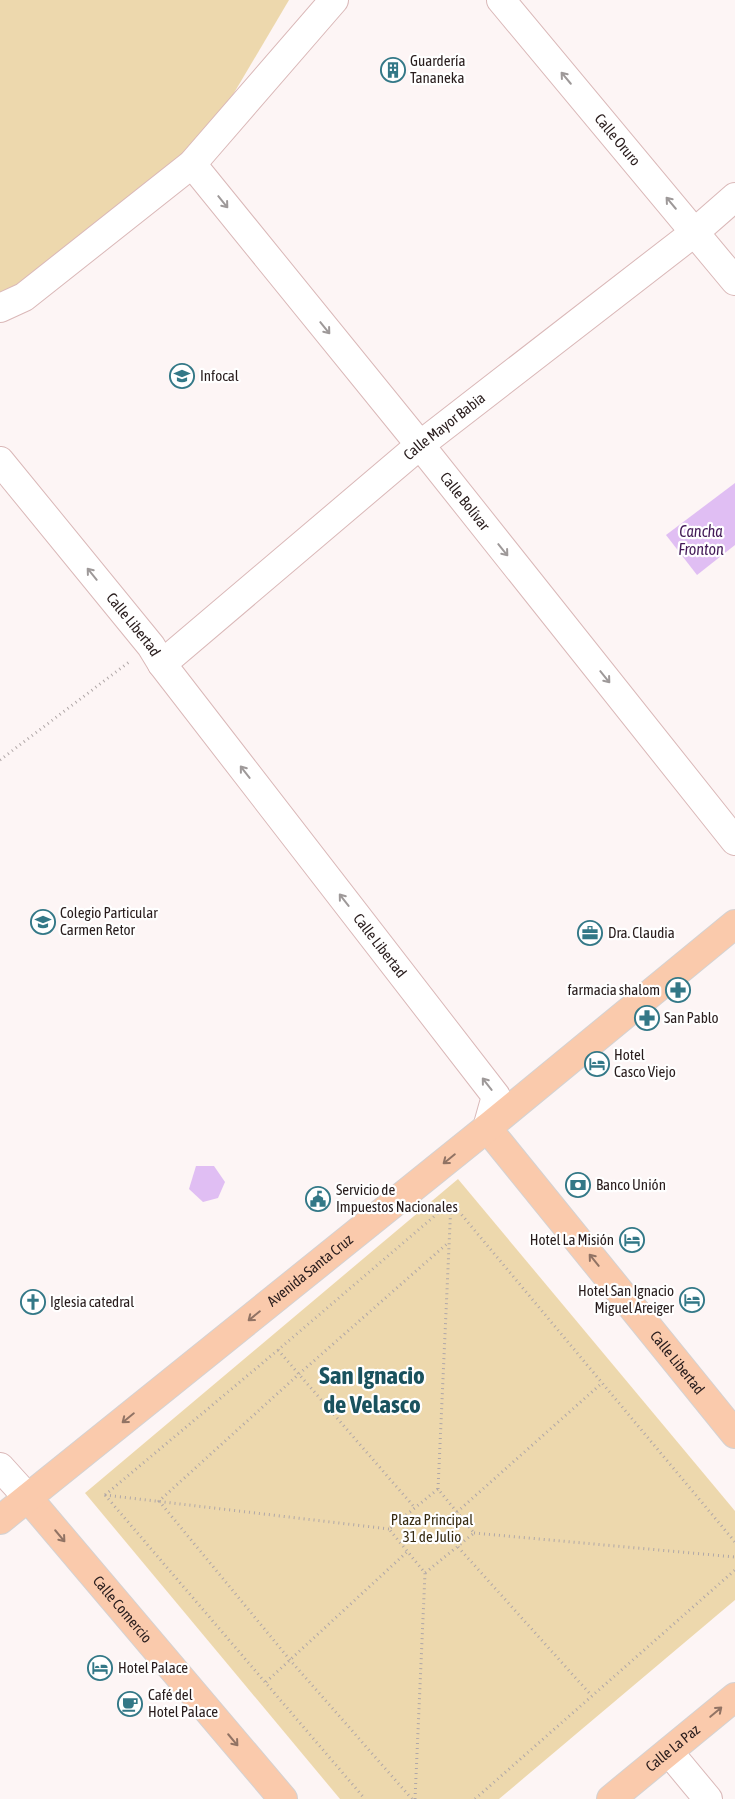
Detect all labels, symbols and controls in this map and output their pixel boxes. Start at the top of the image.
place label: Guardería Tananeka [410,52,465,86]
building icon: Guardería Tananeka [380,57,406,83]
one-way arrow [561,72,572,85]
street label: Calle Oruro [591,110,644,169]
one-way arrow [217,195,228,208]
one-way arrow [665,197,676,210]
one-way arrow [319,321,330,334]
school or university icon: Infocal [169,363,195,389]
place label: Infocal [200,367,239,384]
street label: Calle Mayor Babia [400,389,488,463]
street label: Calle Bolívar [437,469,494,534]
water label: Cancha Fronton [678,522,724,558]
one-way arrow [498,543,509,556]
one-way arrow [86,568,97,581]
street label: Calle Libertad [103,589,164,659]
one-way arrow [599,670,610,683]
one-way arrow [239,766,250,779]
one-way arrow [339,894,350,907]
place label: Colegio Particular Carmen Retor [60,904,158,938]
school or university icon: Colegio Particular Carmen Retor [30,909,56,935]
street label: Calle Libertad [350,910,410,981]
office icon: Dra. Claudia [577,920,603,946]
place label: Dra. Claudia [608,924,675,941]
pharmacy icon: farmacia shalom [665,977,691,1003]
place label: farmacia shalom [567,981,660,998]
pharmacy icon: San Pablo [634,1005,660,1031]
place label: San Pablo [664,1009,719,1026]
place label: Hotel Casco Viejo [614,1046,676,1080]
hotel icon: Hotel Casco Viejo [584,1051,610,1077]
one-way arrow [481,1078,492,1091]
one-way arrow [442,1153,455,1164]
bank icon: Banco Unión [565,1172,591,1198]
place label: Banco Unión [596,1176,666,1193]
place label: Servicio de Impuestos Nacionales [336,1181,458,1215]
public building icon: Servicio de Impuestos Nacionales [305,1186,331,1212]
hotel icon: Hotel La Misión [619,1227,645,1253]
street label: Avenida Santa Cruz [264,1230,356,1310]
place label: Hotel La Misión [530,1231,614,1248]
one-way arrow [588,1254,600,1267]
place label: Hotel San Ignacio Miguel Areiger [578,1282,675,1316]
hotel icon: Hotel San Ignacio Miguel Areiger [679,1287,705,1313]
church icon: Iglesia catedral [20,1289,46,1315]
place label: Iglesia catedral [50,1293,134,1310]
one-way arrow [248,1310,261,1321]
street label: Calle Libertad [647,1327,708,1397]
district label: San Ignacio de Velasco [319,1361,425,1418]
one-way arrow [122,1412,135,1423]
park label: Plaza Principal 31 de Julio [391,1511,473,1545]
one-way arrow [54,1529,65,1542]
street label: Calle Comercio [90,1572,156,1646]
hotel icon: Hotel Palace [87,1655,113,1681]
place label: Hotel Palace [118,1659,188,1676]
place label: Café del Hotel Palace [148,1686,218,1720]
cafe icon: Café del Hotel Palace [117,1691,143,1717]
one-way arrow [710,1707,723,1718]
street label: Calle La Paz [642,1720,703,1775]
one-way arrow [227,1733,238,1746]

